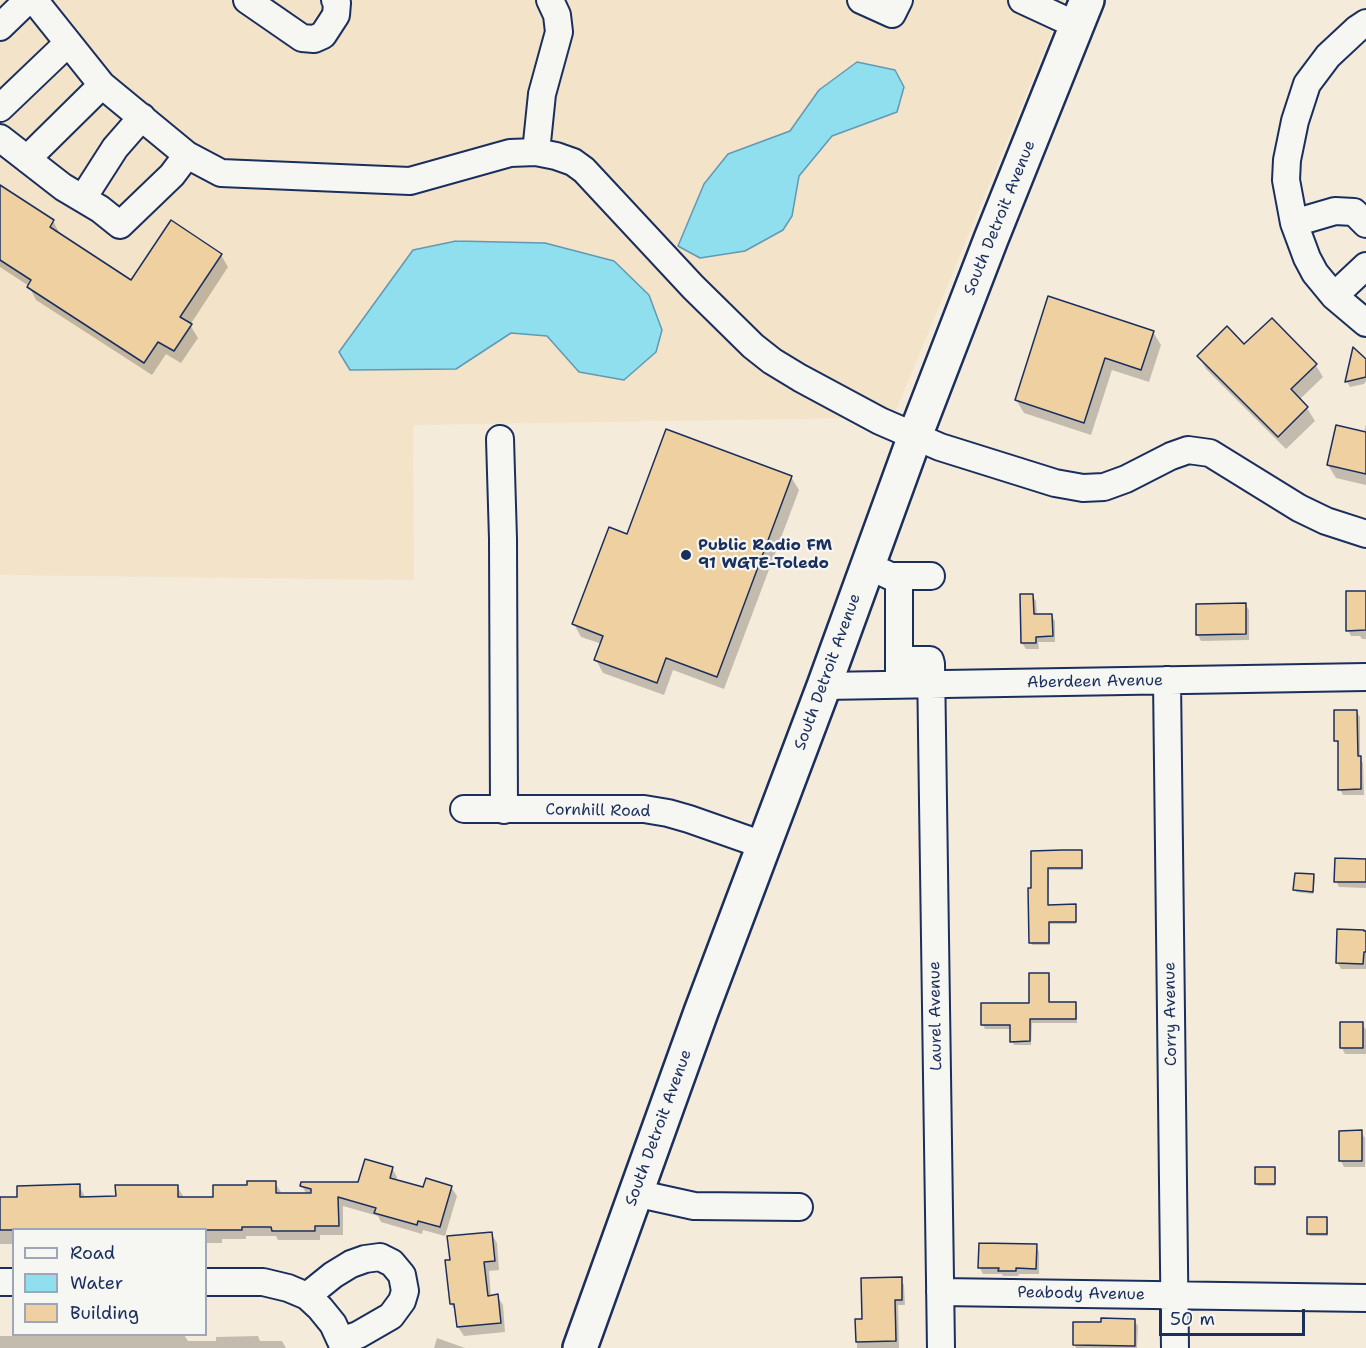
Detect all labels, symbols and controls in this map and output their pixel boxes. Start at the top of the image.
street label: South Detroit Avenue [960,138,1040,298]
place label: Public Radio FM 91 WGTE-Toledo [698,536,832,574]
marker: Public Radio FM 91 WGTE-Toledo [679,548,693,562]
street label: South Detroit Avenue [791,591,865,753]
street label: Aberdeen Avenue [1027,671,1163,693]
street label: Cornhill Road [545,800,651,822]
street label: Laurel Avenue [925,961,947,1071]
street label: Corry Avenue [1160,962,1182,1066]
street label: South Detroit Avenue [622,1047,696,1209]
legend [12,1228,207,1336]
text: Road [70,1241,115,1265]
text: Water [70,1271,123,1295]
street label: Peabody Avenue [1017,1283,1145,1305]
scale bar [1162,1297,1308,1335]
text: Building [70,1301,139,1325]
text: 50 m [1170,1307,1215,1331]

